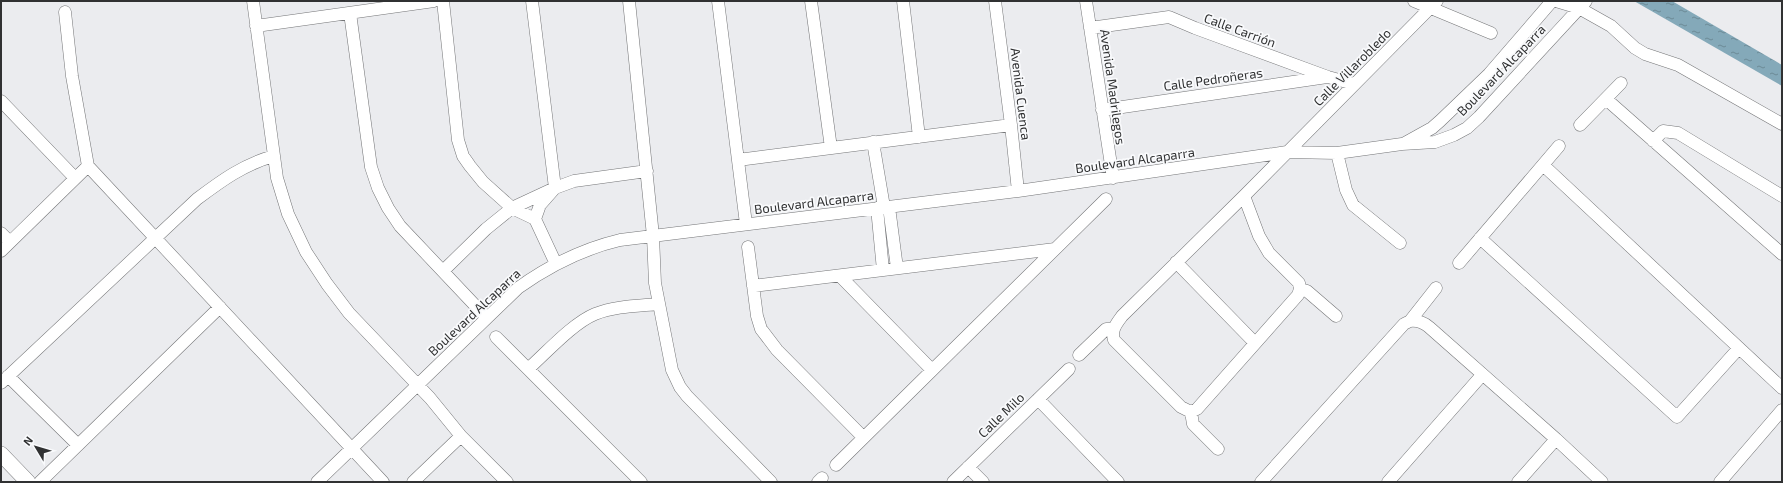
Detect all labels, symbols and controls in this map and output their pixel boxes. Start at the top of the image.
street label: Calle Carrión [1202,10,1278,50]
street label: Boulevard Alcaparra [1453,21,1549,119]
street label: Calle Villarobledo [1310,25,1394,109]
street label: Avenida Madrilegos [1097,28,1129,146]
street label: Avenida Cuenca [1007,47,1035,141]
street label: Calle Pedroñeras [1162,64,1264,94]
street label: Boulevard Alcaparra [1074,144,1196,176]
street label: Boulevard Alcaparra [753,187,875,217]
street label: Boulevard Alcaparra [425,265,523,359]
street label: Calle Milo [975,389,1027,441]
north arrow [16,427,56,467]
text: N [20,433,35,448]

